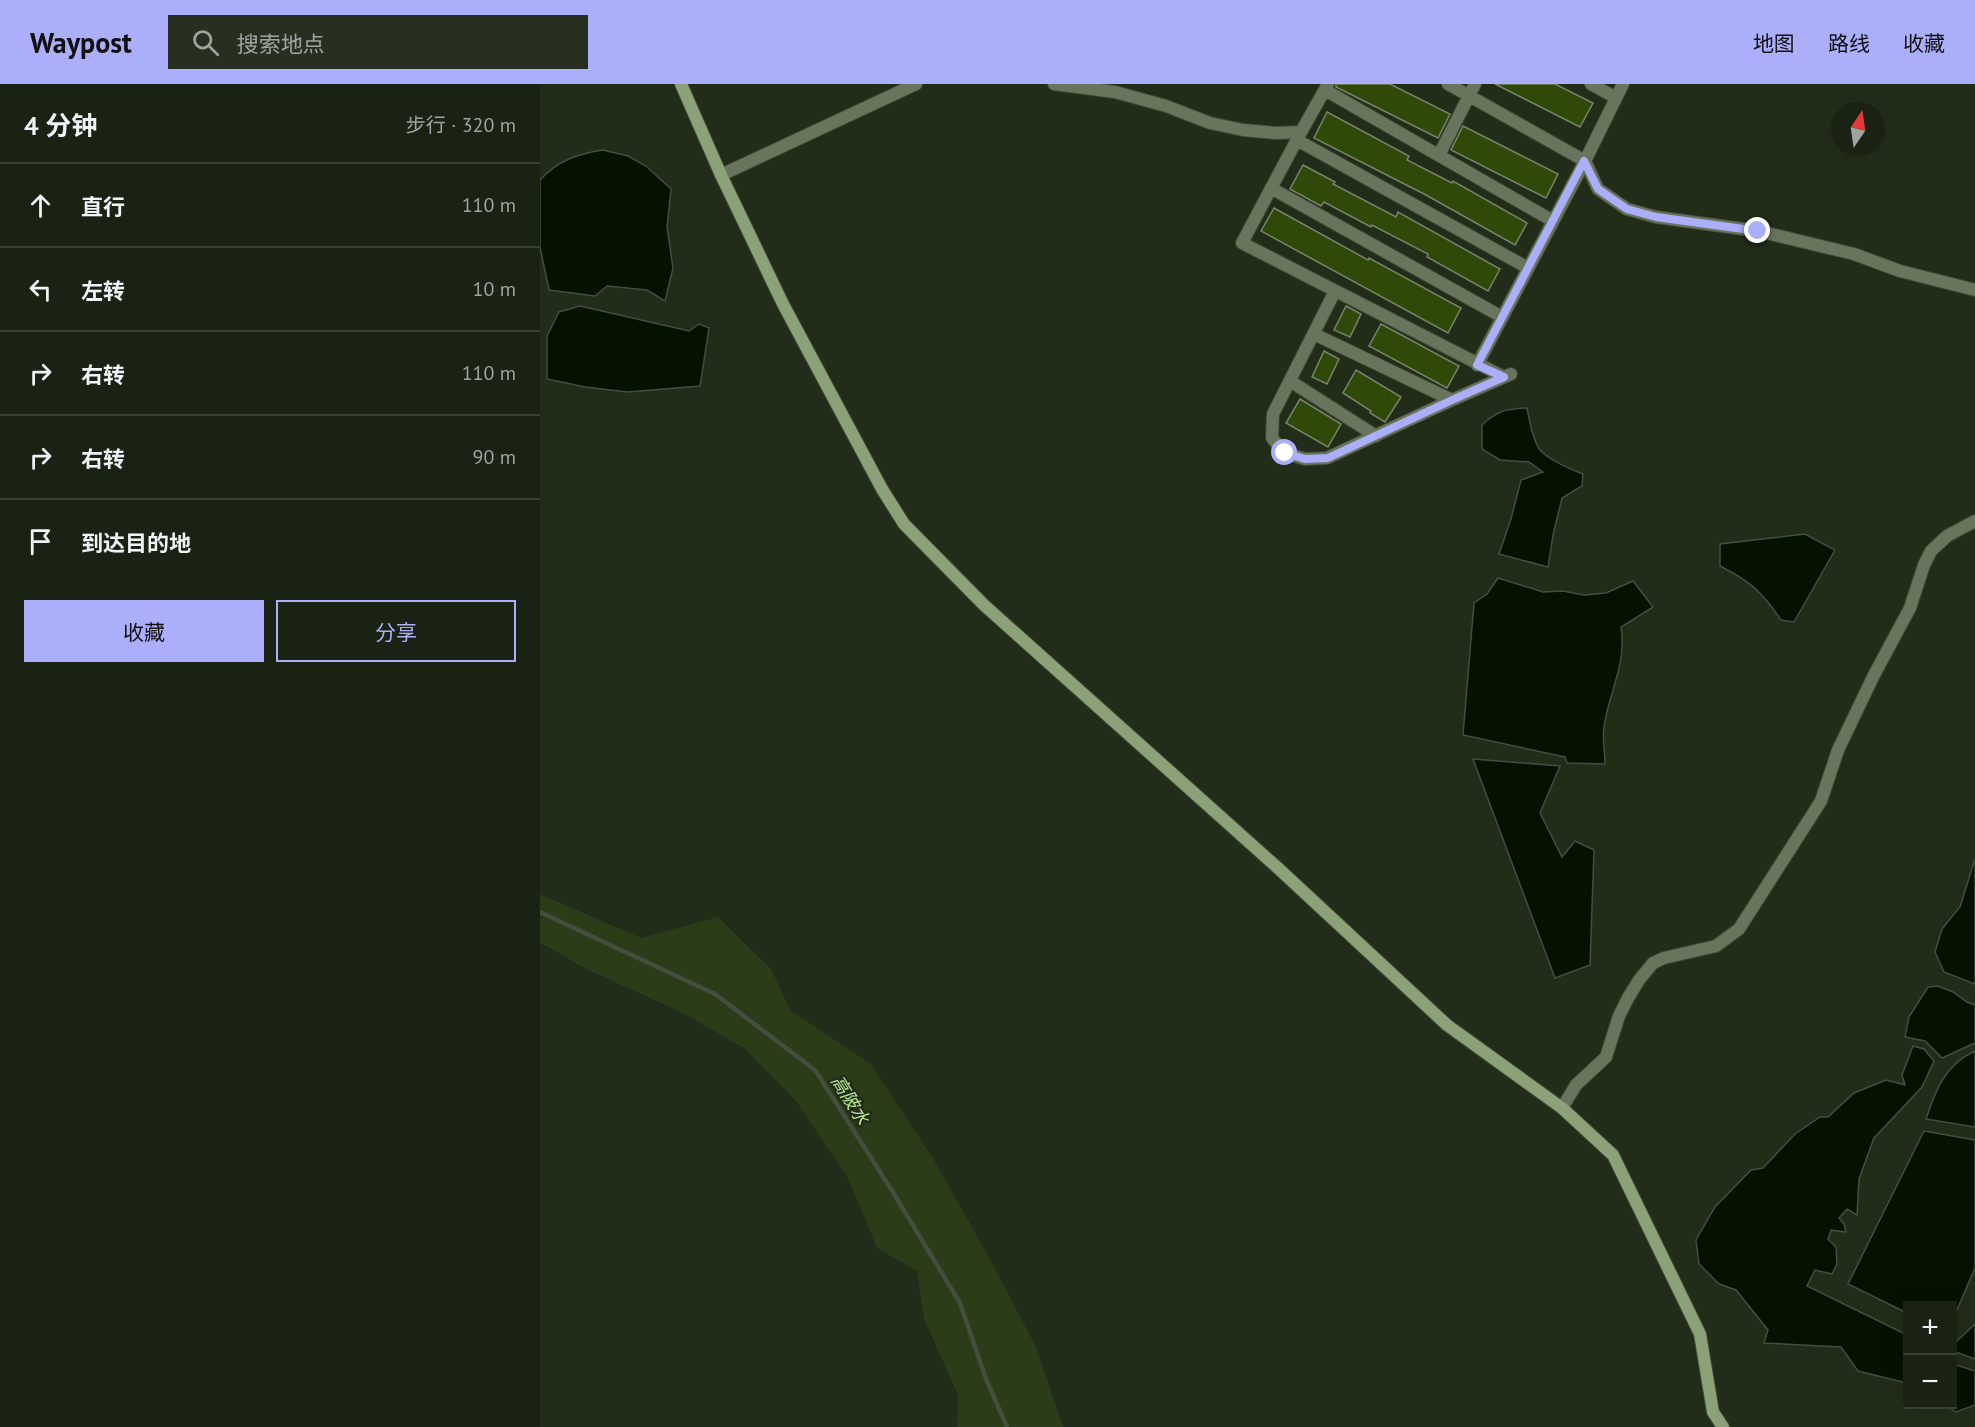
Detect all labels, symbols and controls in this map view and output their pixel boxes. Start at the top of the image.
search box [168,15,588,69]
text: Waypost [30,24,132,61]
icon: search [189,26,222,59]
text: 搜索地点 [237,30,325,58]
text: 地图 [1753,30,1795,57]
text: 路线 [1828,30,1870,57]
text: 收藏 [1903,30,1945,57]
north arrow [1831,102,1885,156]
text: 4 分钟 [24,109,97,142]
text: 步行 · 320 m [406,112,516,138]
icon: ahead [24,189,57,222]
text: 110 m [462,192,516,218]
text: 直行 [81,193,125,221]
route end [1744,217,1770,243]
icon: left [24,273,57,306]
text: 10 m [473,276,516,302]
text: 左转 [81,277,125,305]
icon: right [24,357,57,390]
text: 110 m [462,360,516,386]
text: 右转 [81,361,125,389]
route start [1271,439,1297,465]
icon: right [24,441,57,474]
text: 90 m [473,444,516,470]
text: 右转 [81,445,125,473]
icon: arrive [24,525,57,558]
text: 到达目的地 [81,529,191,557]
button: 收藏 [24,600,264,662]
button: 分享 [276,600,516,662]
water label: 高陂水 [826,1071,875,1130]
map controls [1903,1301,1957,1409]
button: + [1903,1301,1957,1355]
button: − [1903,1355,1957,1409]

